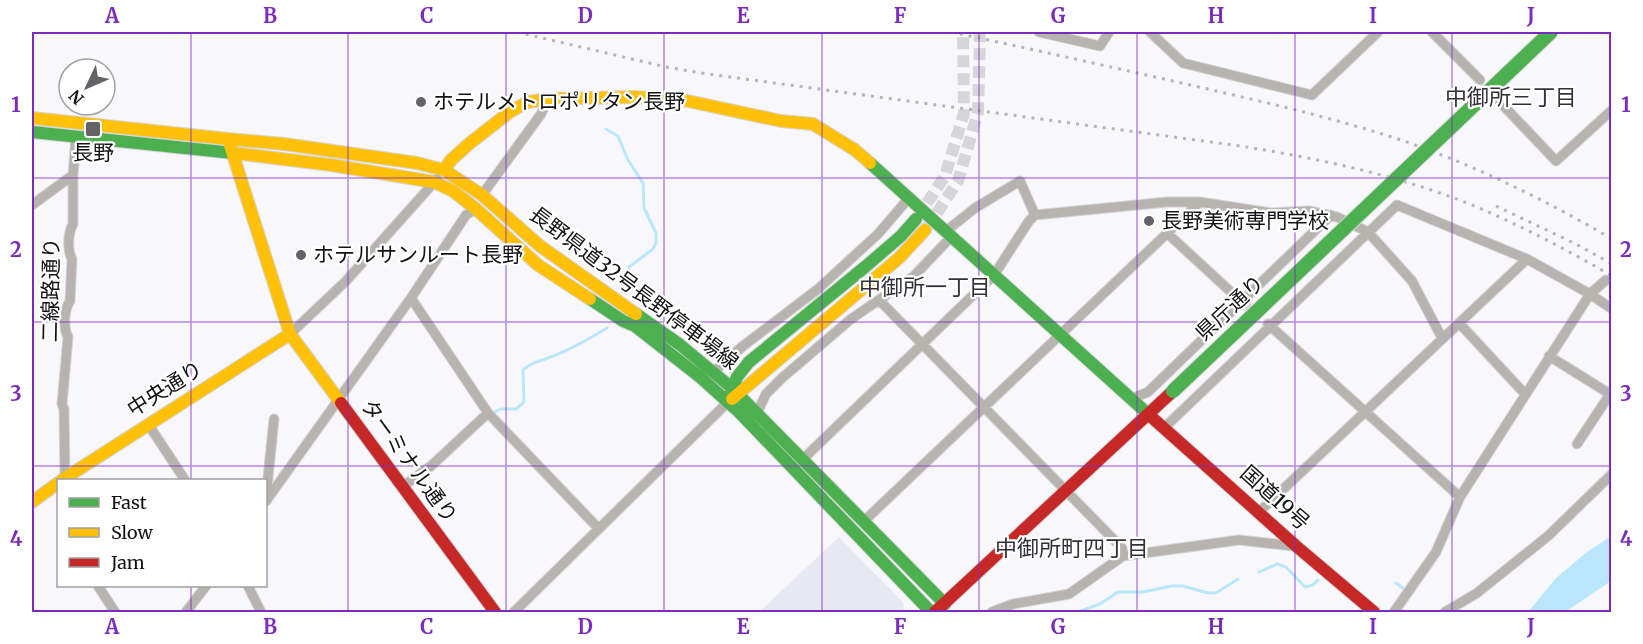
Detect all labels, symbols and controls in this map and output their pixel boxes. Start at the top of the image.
text: A [104,3,120,28]
text: B [263,3,277,28]
text: C [420,3,434,28]
text: D [577,3,593,28]
text: E [736,3,750,28]
text: F [894,3,907,28]
text: G [1051,3,1066,28]
text: H [1208,3,1224,28]
text: I [1369,3,1377,28]
text: J [1526,3,1535,28]
north arrow [57,57,117,117]
district label: 中御所三丁目 [1445,83,1577,111]
text: N [64,86,88,109]
place label: ホテルメトロポリタン長野 [433,88,685,115]
text: 1 [11,92,21,117]
text: 1 [1621,92,1631,117]
marker: ホテルメトロポリタン長野 [414,95,428,109]
marker: 長野 [84,120,102,138]
place label: 長野 [72,139,114,166]
street label: 長野県道32号長野停車場線 [524,200,744,375]
place label: 長野美術専門学校 [1161,207,1329,234]
marker: 長野美術専門学校 [1142,214,1156,228]
text: 2 [10,237,22,262]
street label: 二線路通り [36,237,65,343]
text: 2 [1620,237,1632,262]
place label: ホテルサンルート長野 [313,241,523,268]
marker: ホテルサンルート長野 [294,248,308,262]
street label: 県庁通り [1190,269,1270,346]
district label: 中御所一丁目 [859,273,991,301]
street label: 中央通り [122,355,208,422]
text: 3 [10,381,22,406]
text: 3 [1620,381,1632,406]
street label: ターミナル通り [355,393,464,528]
street label: 国道19号 [1235,459,1316,536]
legend [57,479,267,587]
text: Fast [111,491,147,514]
text: Slow [111,521,154,544]
text: 4 [10,526,23,551]
text: 4 [1620,526,1633,551]
district label: 中御所町四丁目 [995,534,1149,562]
text: Jam [110,551,145,574]
text: A [104,614,120,639]
text: B [263,614,277,639]
text: C [420,614,434,639]
text: D [577,614,593,639]
text: E [736,614,750,639]
text: F [894,614,907,639]
text: G [1051,614,1066,639]
text: H [1208,614,1224,639]
text: I [1369,614,1377,639]
text: J [1526,614,1535,639]

